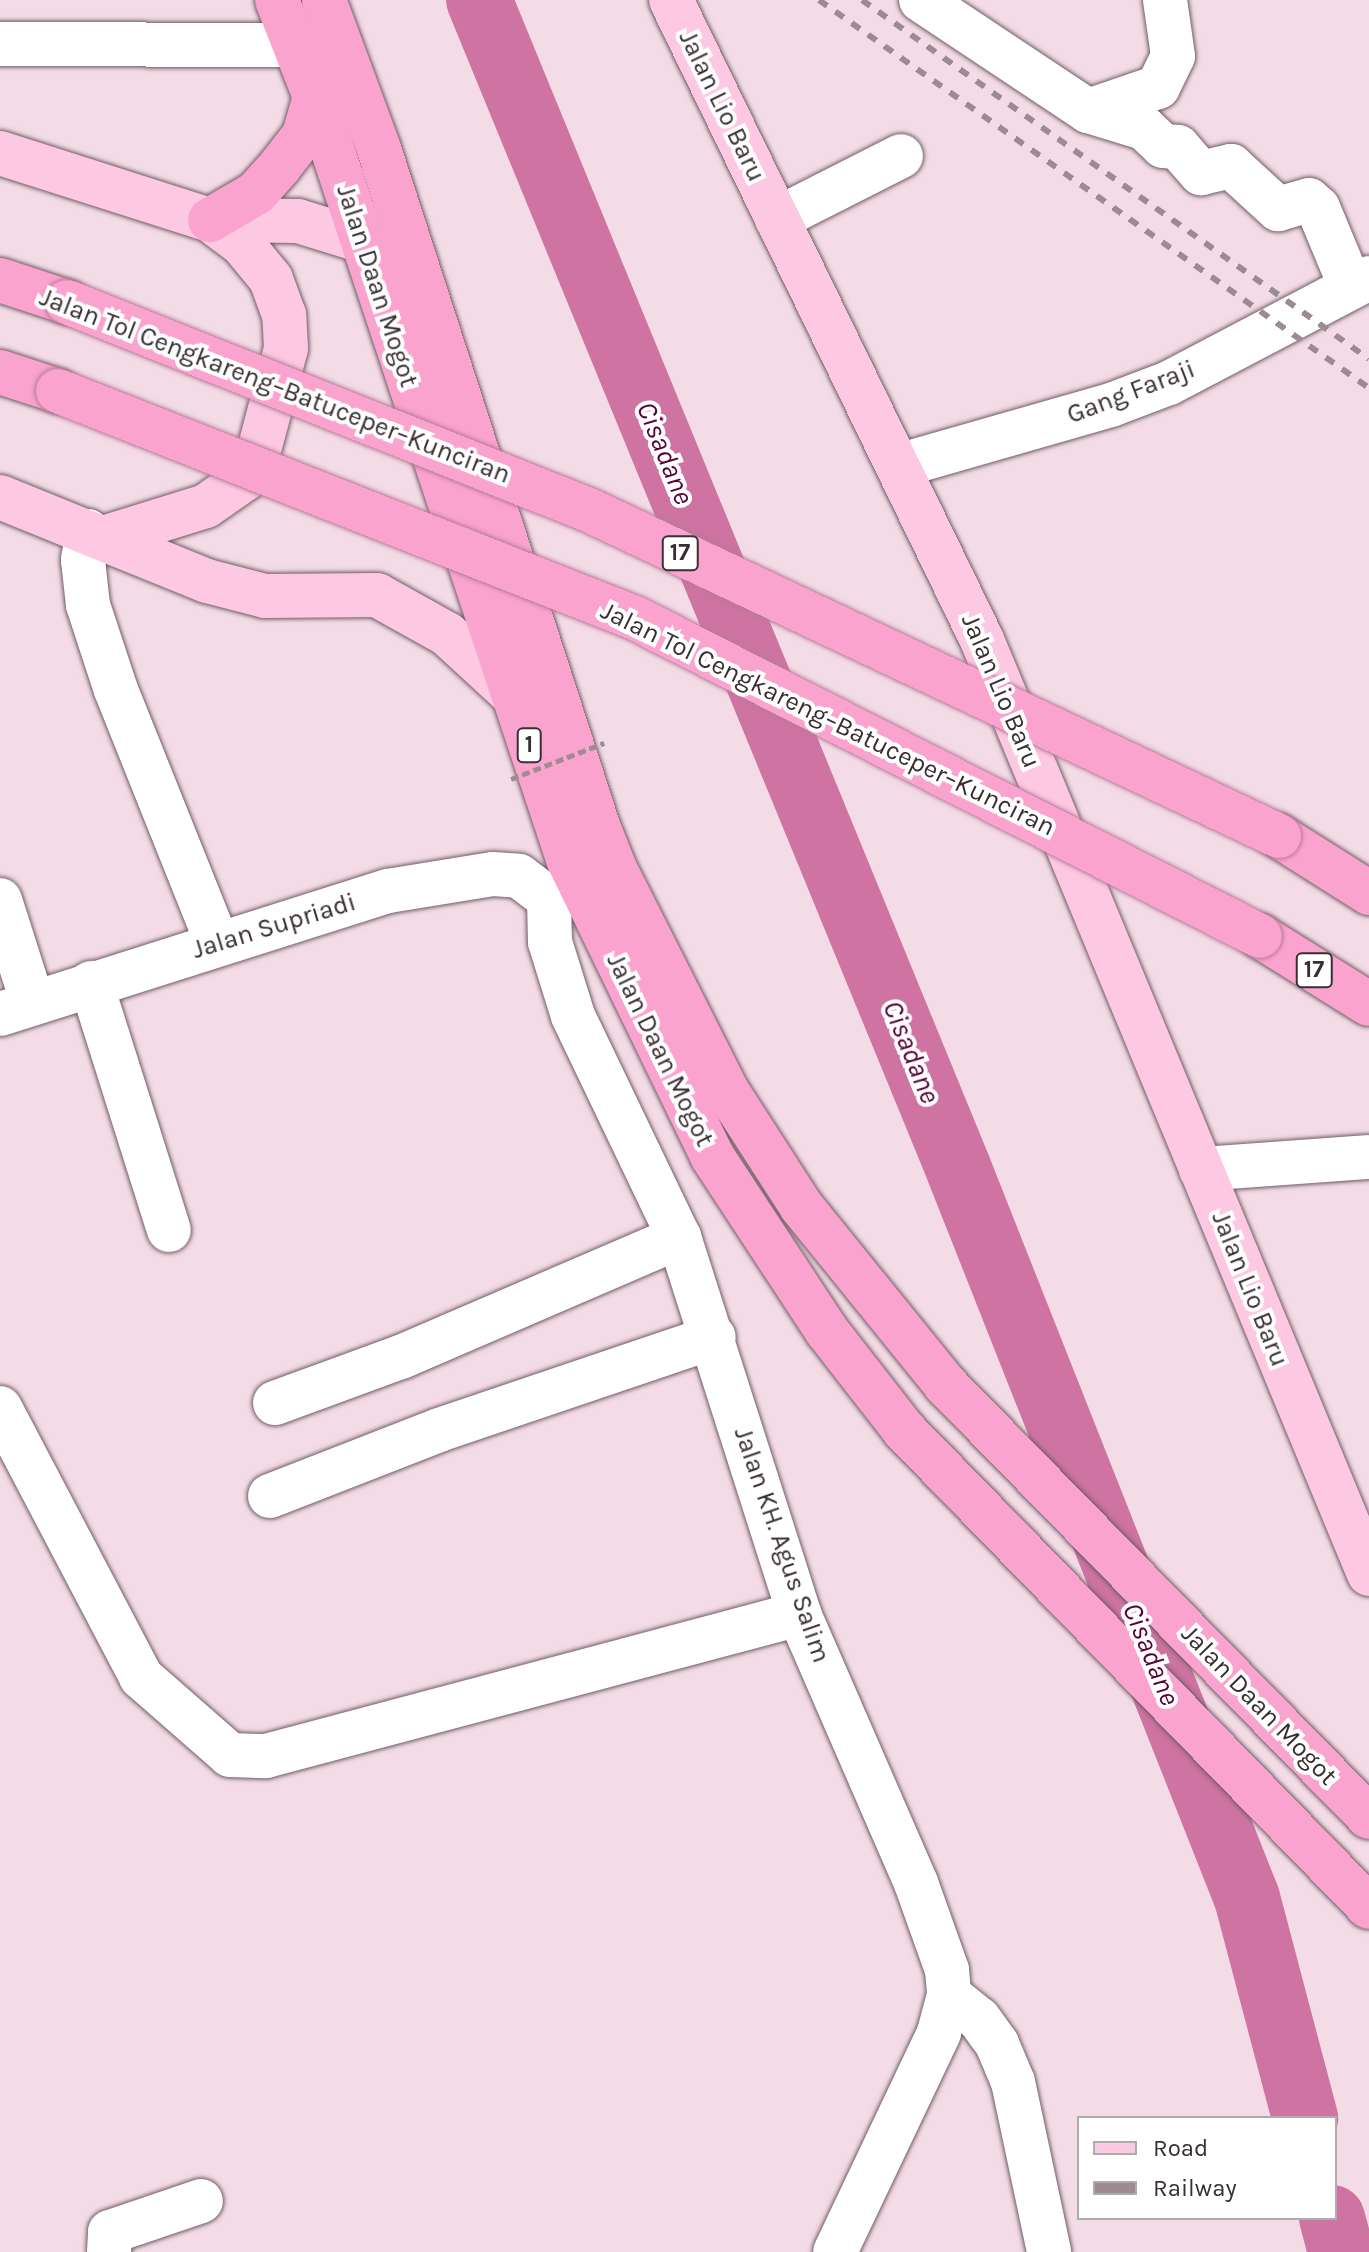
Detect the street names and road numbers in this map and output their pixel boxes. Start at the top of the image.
street label: Jalan Lio Baru [672,25,772,187]
street label: Jalan Daan Mogot [330,181,424,391]
street label: Jalan Tol Cengkareng–Batuceper–Kunciran [35,282,515,490]
street label: Gang Faraji [1063,353,1199,431]
road number: 17 [660,533,700,573]
street label: Jalan Tol Cengkareng–Batuceper–Kunciran [596,595,1060,843]
street label: Jalan Lio Baru [955,609,1047,773]
road number: 1 [515,725,543,765]
street label: Jalan Supriadi [188,886,360,966]
street label: Jalan Daan Mogot [600,948,720,1152]
road number: 17 [1294,950,1334,990]
street label: Jalan Lio Baru [1205,1207,1295,1371]
street label: Jalan KH. Agus Salim [727,1423,837,1667]
street label: Jalan Daan Mogot [1175,1618,1343,1792]

